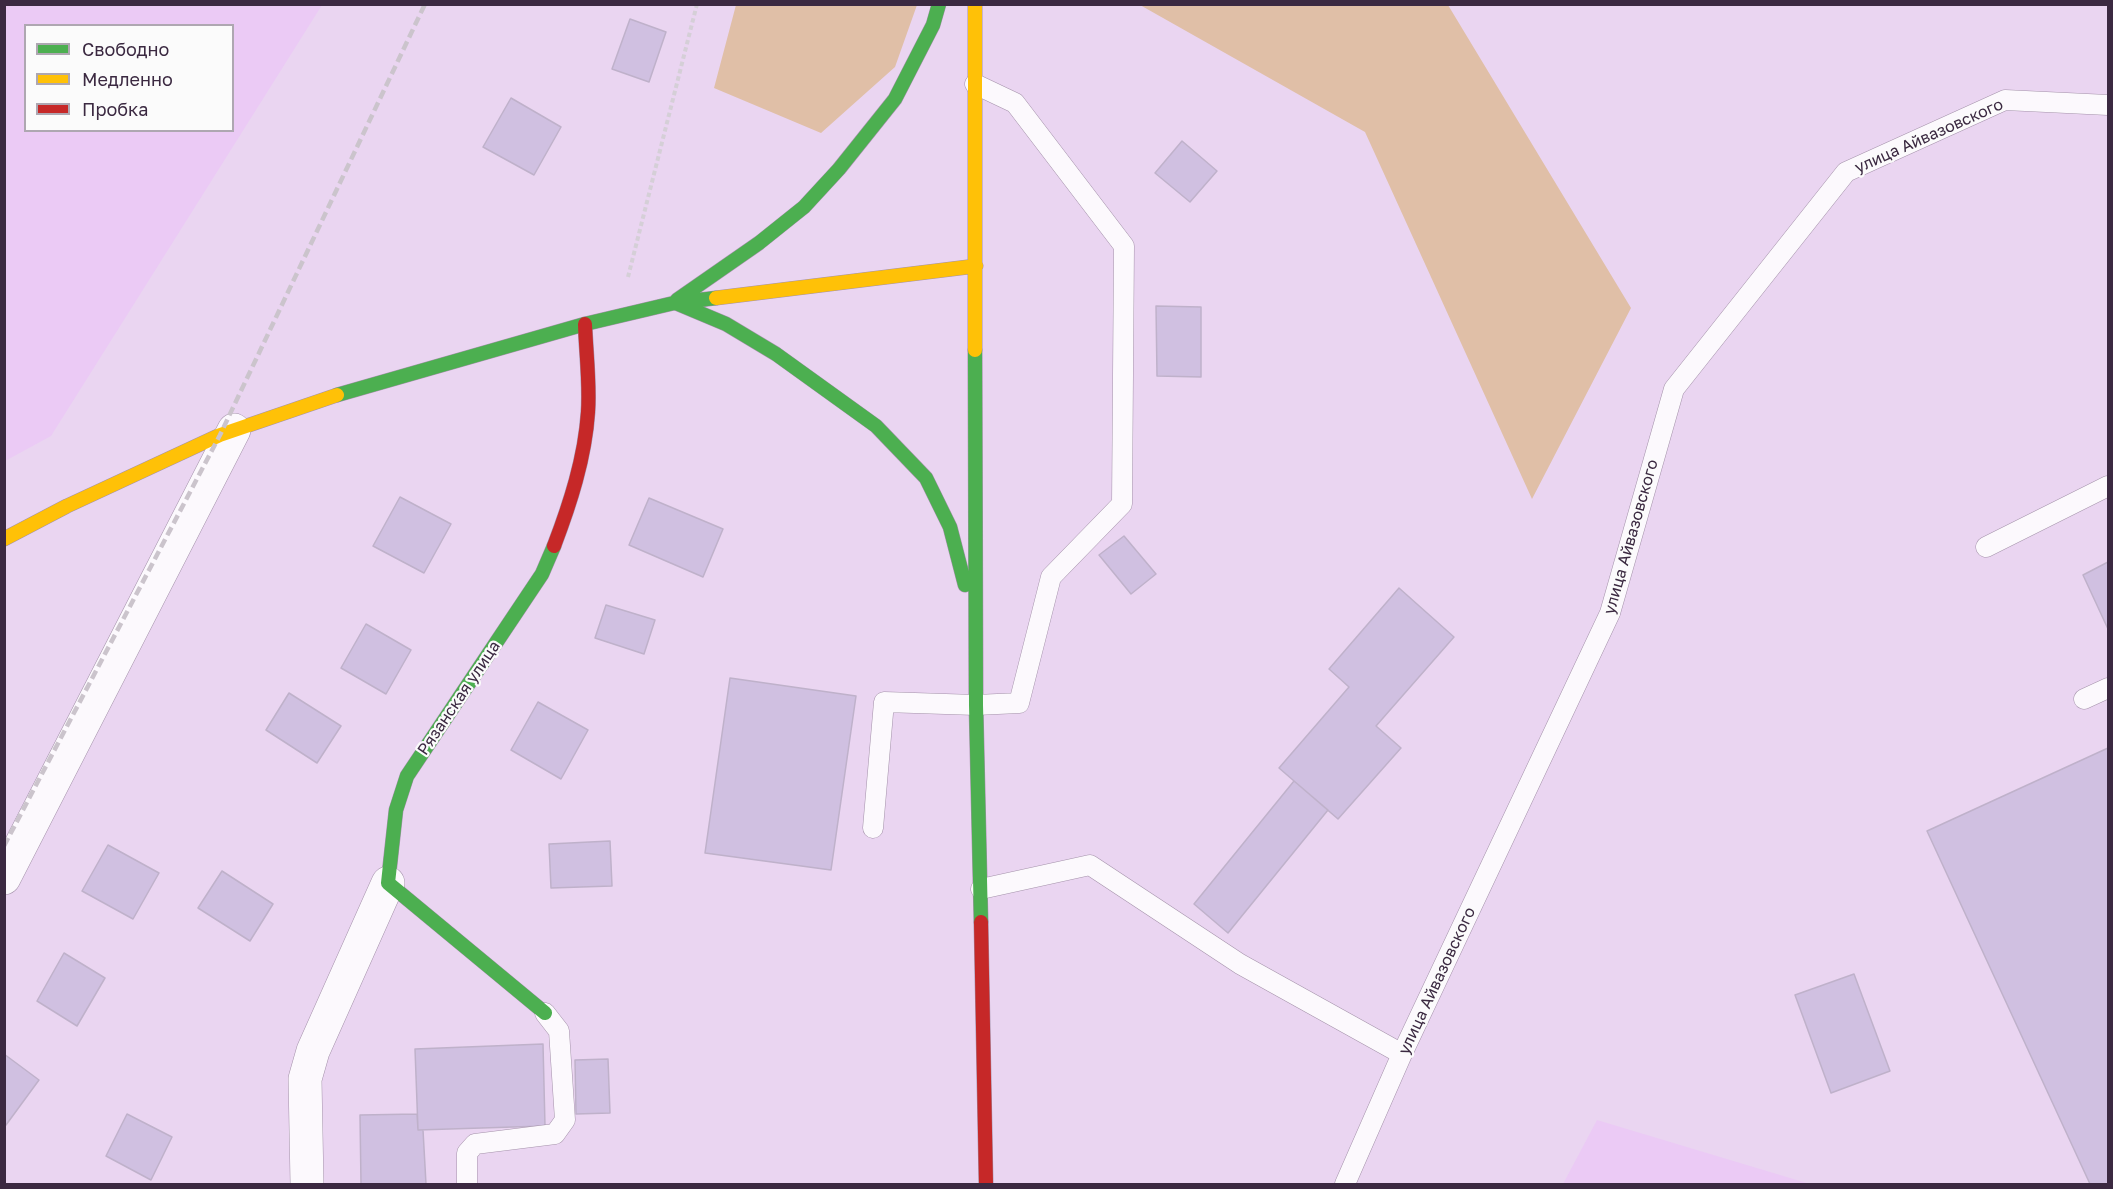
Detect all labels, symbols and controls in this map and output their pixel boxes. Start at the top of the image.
legend [24,24,234,132]
text: Свободно [82,38,169,60]
text: Медленно [82,68,173,90]
street label: улица Айвазовского [1852,95,2006,177]
text: Пробка [82,98,148,120]
street label: улица Айвазовского [1600,457,1662,617]
street label: Рязанская улица [414,637,504,759]
street label: улица Айвазовского [1394,904,1480,1058]

